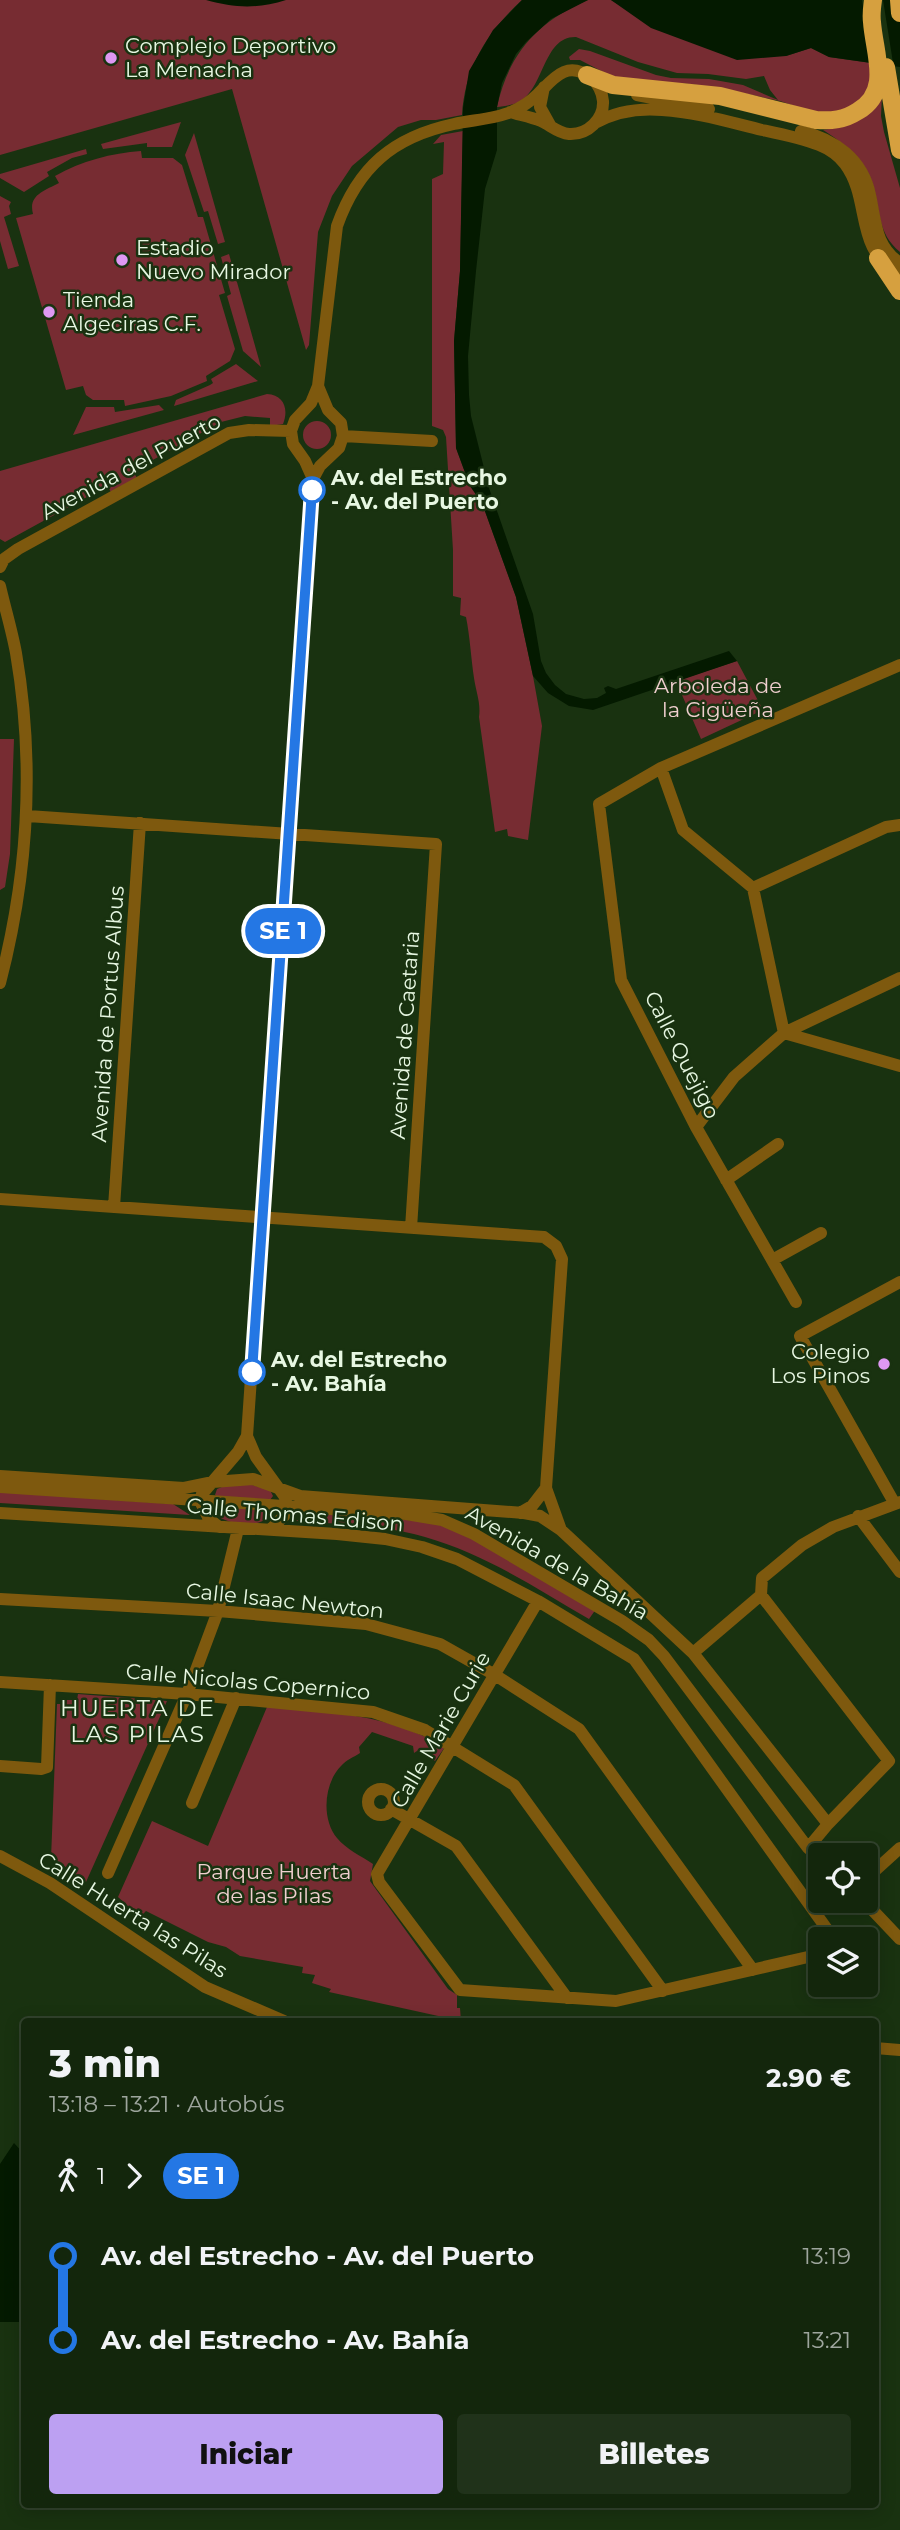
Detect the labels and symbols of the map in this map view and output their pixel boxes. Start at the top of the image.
place label: Complejo Deportivo La Menacha [125,33,336,82]
marker: Complejo Deportivo La Menacha [103,50,119,66]
place label: Estadio Nuevo Mirador [136,235,291,284]
marker: Estadio Nuevo Mirador [114,252,130,268]
place label: Tienda Algeciras C.F. [63,287,201,336]
marker: Tienda Algeciras C.F. [41,304,57,320]
street label: Avenida del Puerto [37,409,225,525]
place label: Av. del Estrecho - Av. del Puerto [330,465,507,514]
marker: Av. del Estrecho - Av. del Puerto [299,477,325,503]
park label: Arboleda de la Cigüeña [654,673,782,722]
street label: Avenida de Portus Albus [86,885,129,1143]
line badge: SE 1 [234,908,332,954]
street label: Avenida de Caetaria [385,930,424,1140]
street label: Calle Quejigo [640,987,725,1123]
place label: Colegio Los Pinos [771,1339,870,1388]
place label: Av. del Estrecho - Av. Bahía [270,1347,447,1396]
marker: Colegio Los Pinos [876,1356,892,1372]
marker: Av. del Estrecho - Av. Bahía [239,1359,265,1385]
street label: Calle Thomas Edison [185,1493,405,1536]
street label: Avenida de la Bahía [462,1500,653,1625]
street label: Calle Isaac Newton [185,1578,385,1623]
street label: Calle Marie Curie [386,1647,495,1812]
street label: Calle Nicolas Copernico [125,1658,371,1705]
district label: HUERTA DE LAS PILAS [60,1694,216,1748]
street label: Calle Huerta las Pilas [34,1846,232,1983]
park label: Parque Huerta de las Pilas [197,1859,351,1908]

